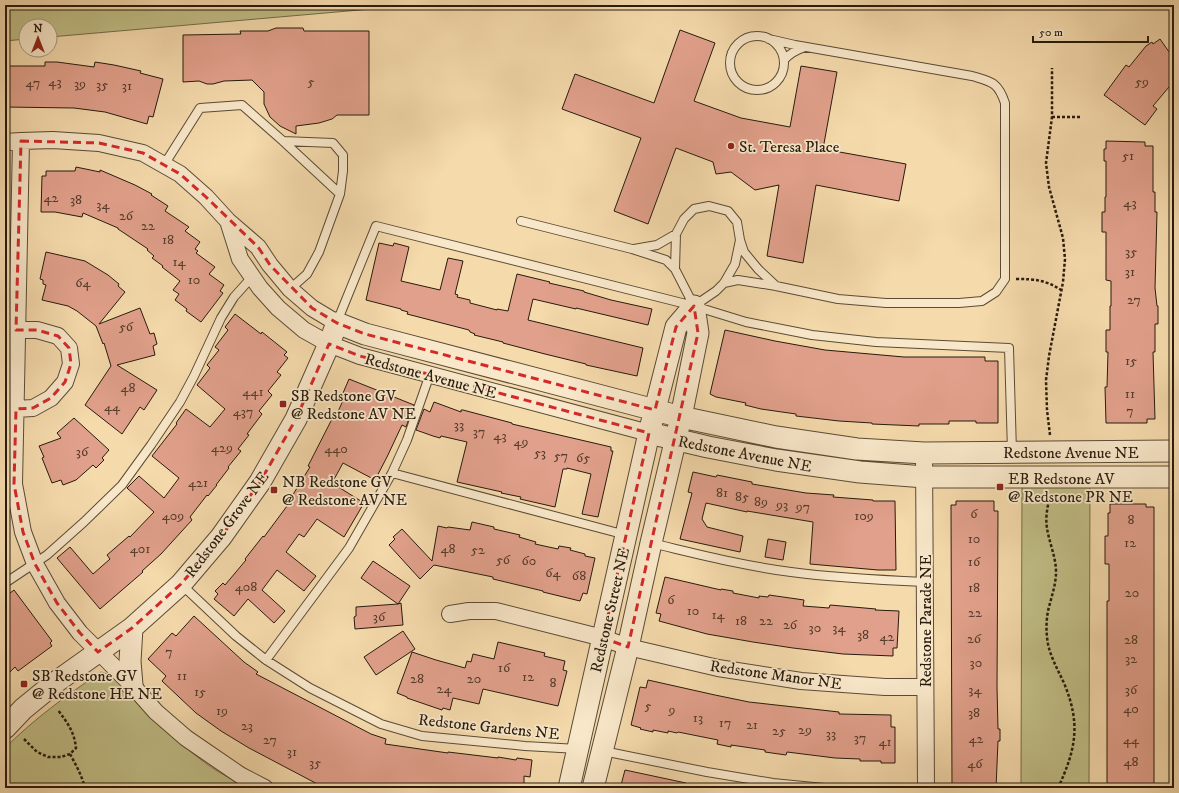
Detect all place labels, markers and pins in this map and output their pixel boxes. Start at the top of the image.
place label: St. Teresa Place [739,137,840,157]
marker: St. Teresa Place [726,141,736,151]
place label: SB Redstone GV @ Redstone AV NE [291,386,416,424]
marker: SB Redstone GV @ Redstone AV NE [278,399,288,409]
place label: EB Redstone AV @ Redstone PR NE [1008,469,1133,507]
place label: NB Redstone GV @ Redstone AV NE [282,472,407,510]
marker: EB Redstone AV @ Redstone PR NE [995,482,1005,492]
marker: NB Redstone GV @ Redstone AV NE [269,485,279,495]
place label: SB Redstone GV @ Redstone HE NE [32,666,162,704]
marker: SB Redstone GV @ Redstone HE NE [19,679,29,689]

